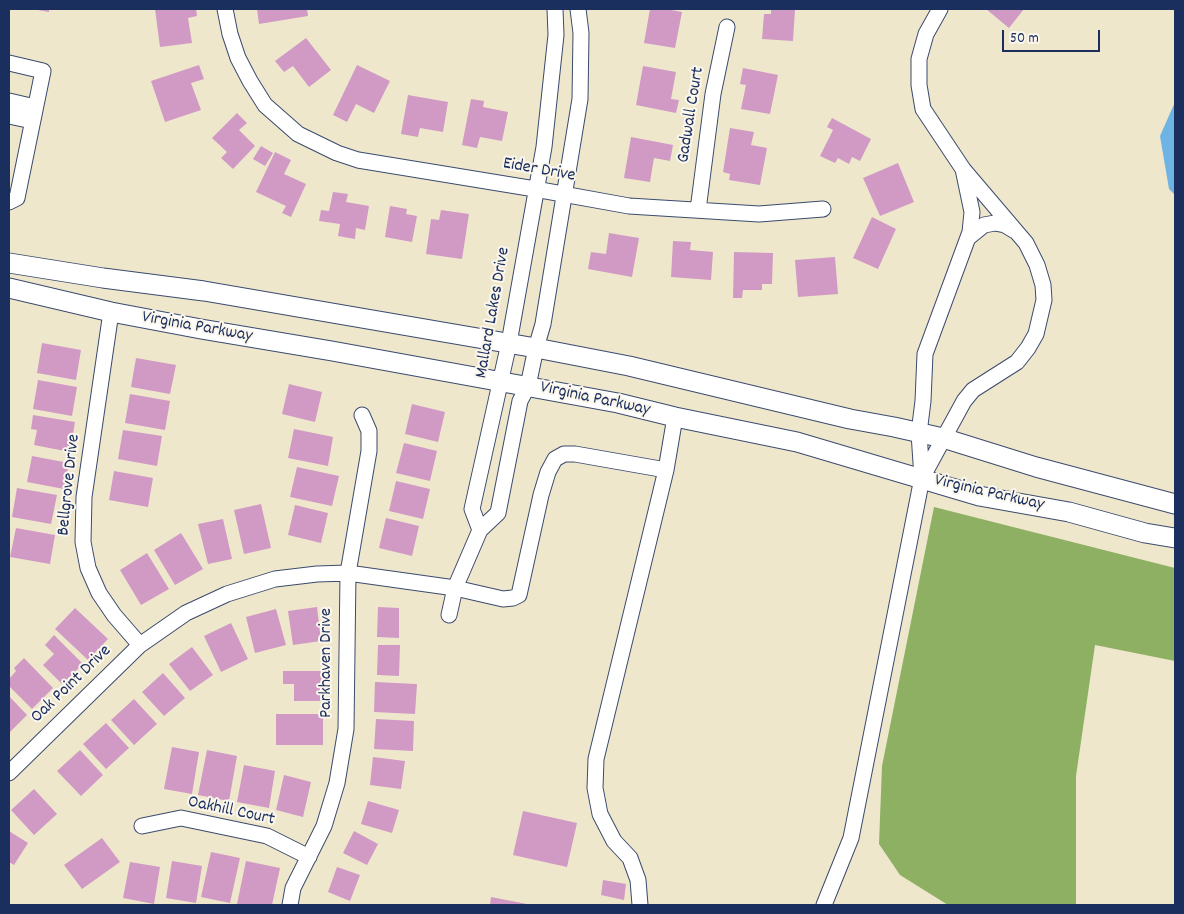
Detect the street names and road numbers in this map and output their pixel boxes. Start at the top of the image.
street label: Gadwall Court [674,66,710,164]
street label: Eider Drive [501,154,577,188]
street label: Mallard Lakes Drive [472,246,516,380]
street label: Virginia Parkway [140,308,254,348]
street label: Virginia Parkway [538,378,652,422]
street label: Bellgrove Drive [54,433,86,537]
street label: Virginia Parkway [932,471,1046,517]
street label: Parkhaven Drive [317,608,339,718]
street label: Oak Point Drive [27,641,117,729]
street label: Oakhill Court [186,792,276,832]

